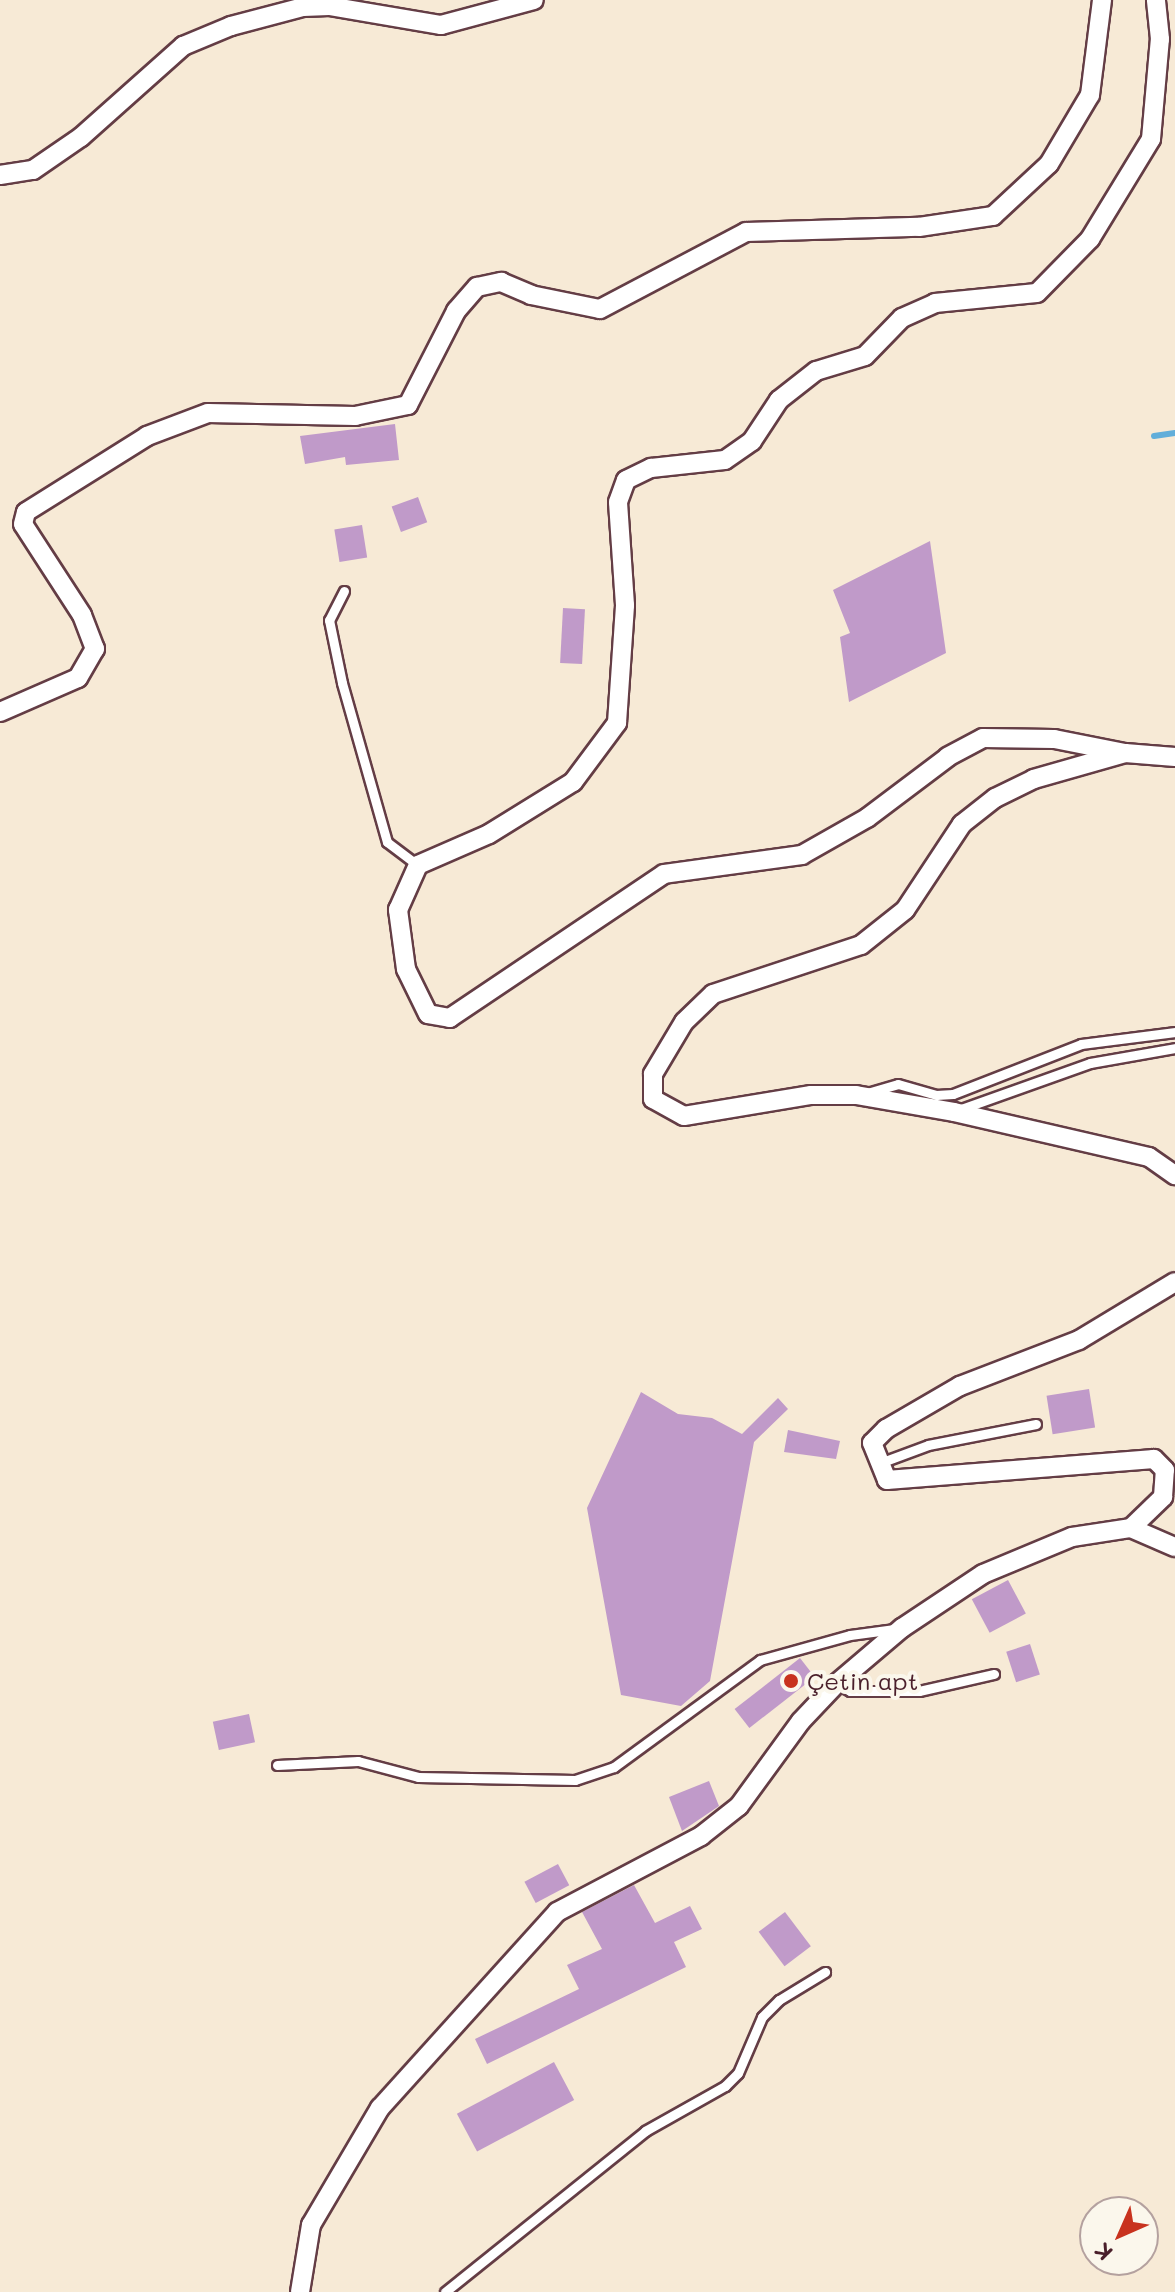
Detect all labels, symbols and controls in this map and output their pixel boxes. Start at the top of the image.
place label: Çetin apt [807,1667,918,1695]
marker: Çetin apt [782,1672,800,1690]
north arrow [1079,2196,1159,2276]
text: K [1088,2237,1118,2267]

